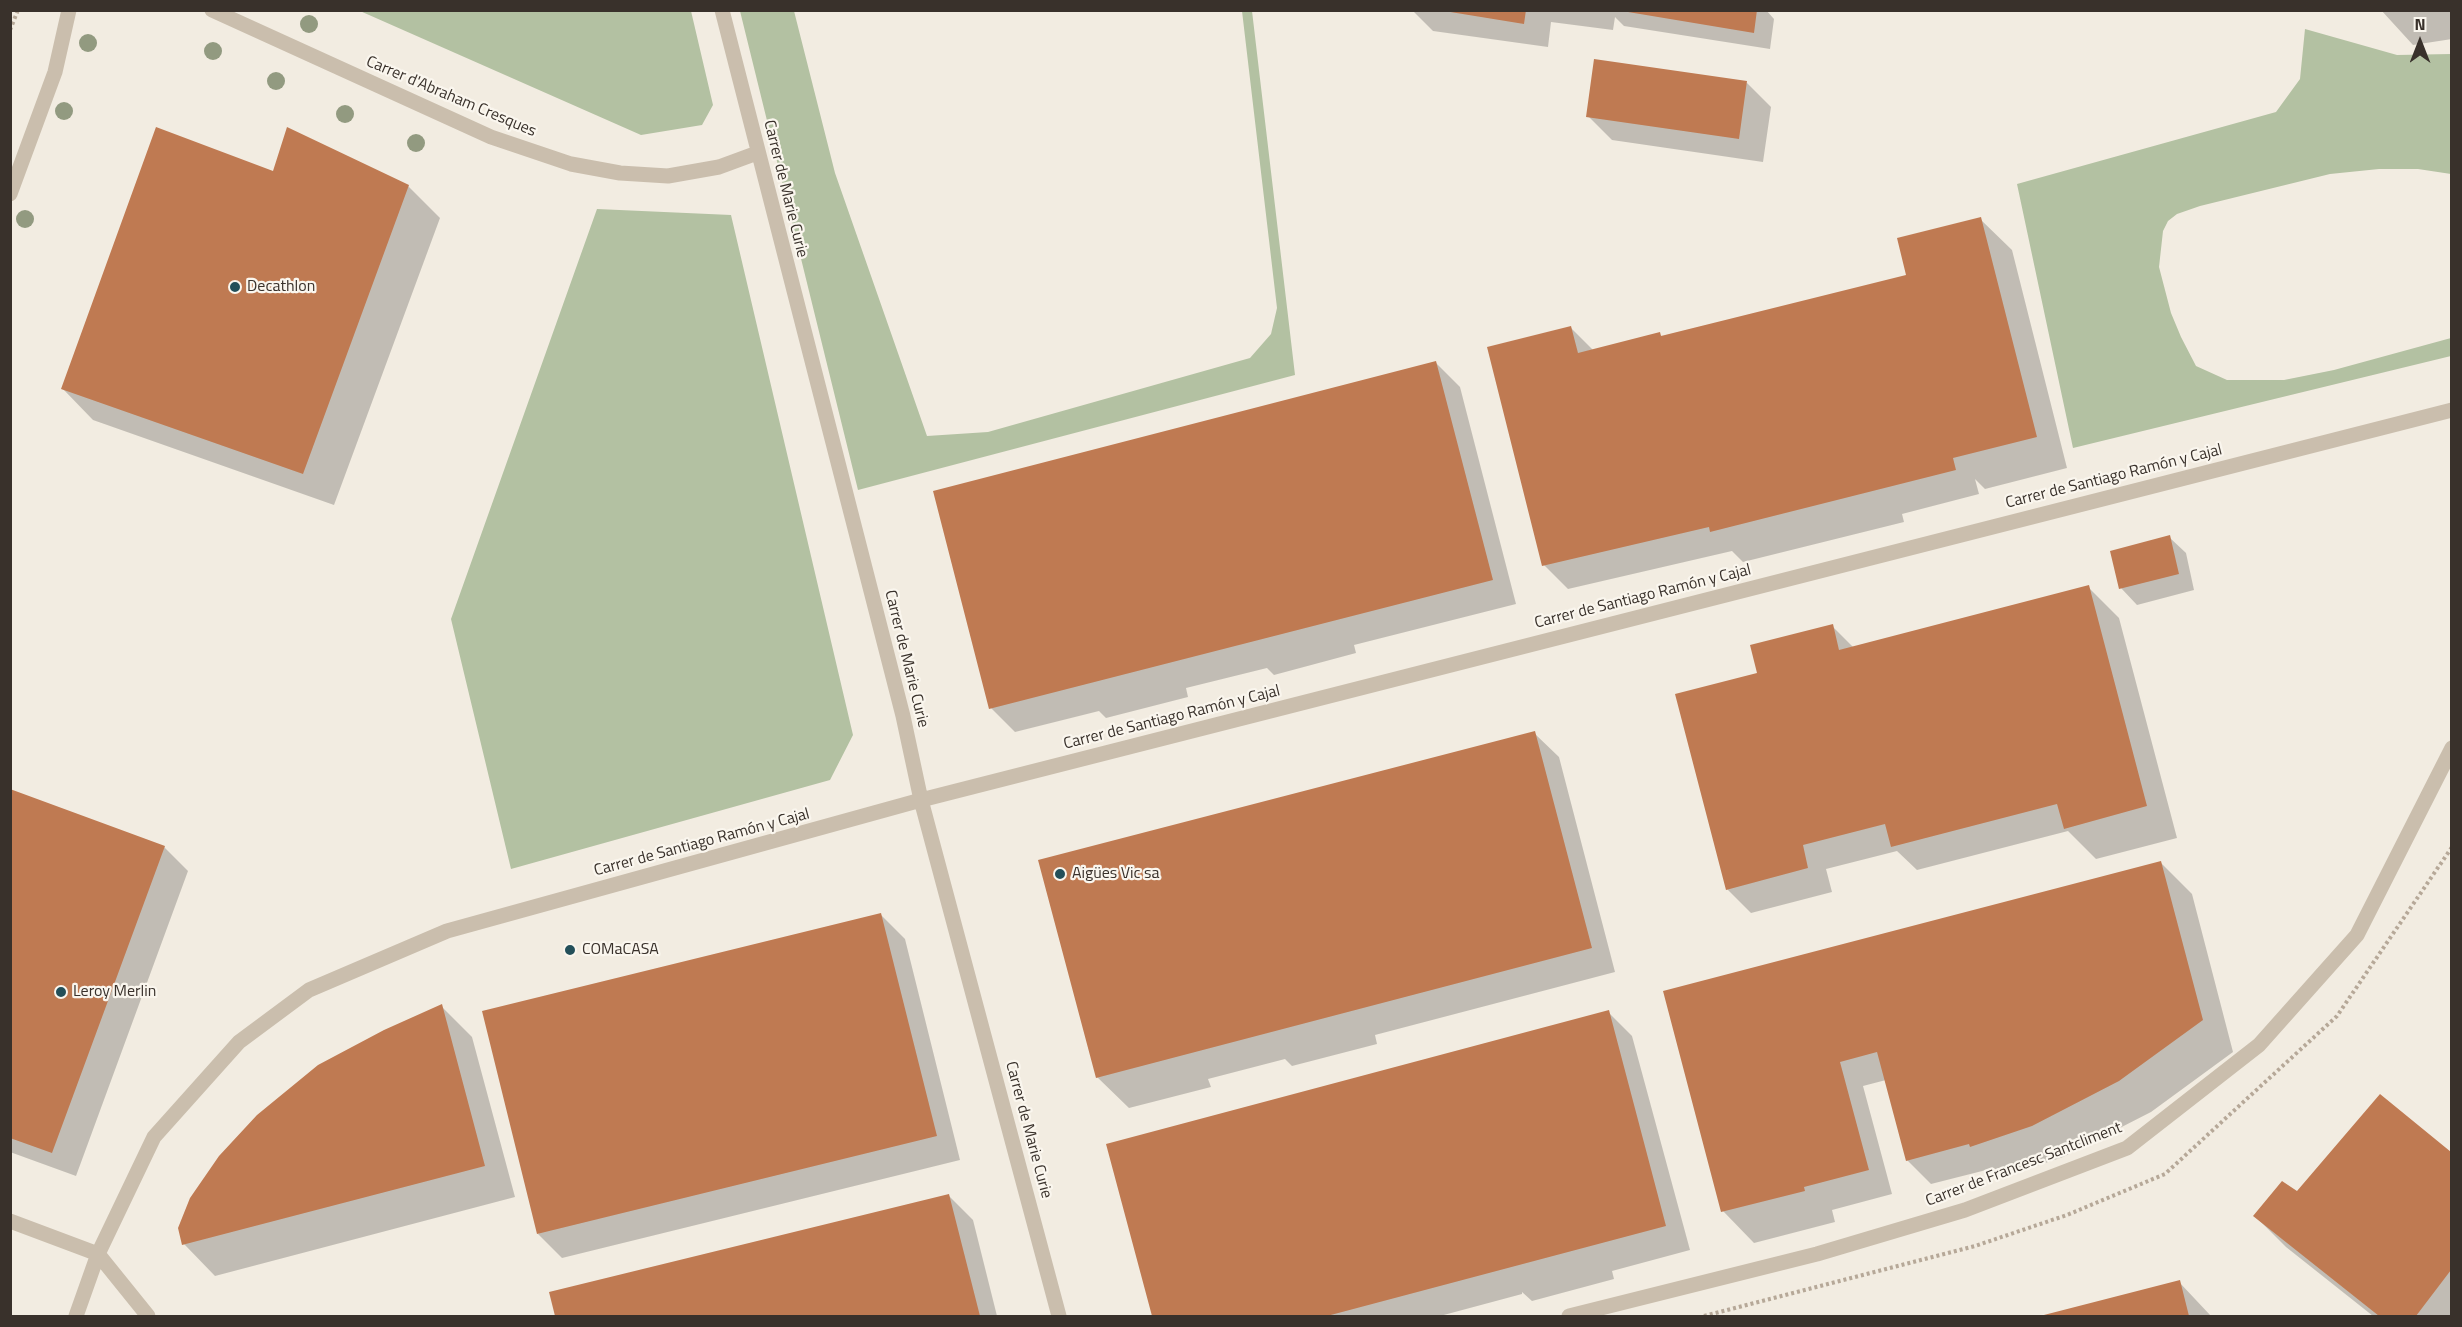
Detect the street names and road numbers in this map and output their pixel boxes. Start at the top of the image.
street label: Carrer d'Abraham Cresques [363,52,539,142]
street label: Carrer de Marie Curie [759,118,811,260]
street label: Carrer de Santiago Ramón y Cajal [2004,441,2224,513]
street label: Carrer de Santiago Ramón y Cajal [1533,561,1753,633]
street label: Carrer de Marie Curie [880,588,932,730]
street label: Carrer de Santiago Ramón y Cajal [1062,682,1282,754]
street label: Carrer de Santiago Ramón y Cajal [592,805,812,881]
street label: Carrer de Marie Curie [1000,1059,1056,1201]
street label: Carrer de Francesc Santcliment [1923,1119,2125,1211]

